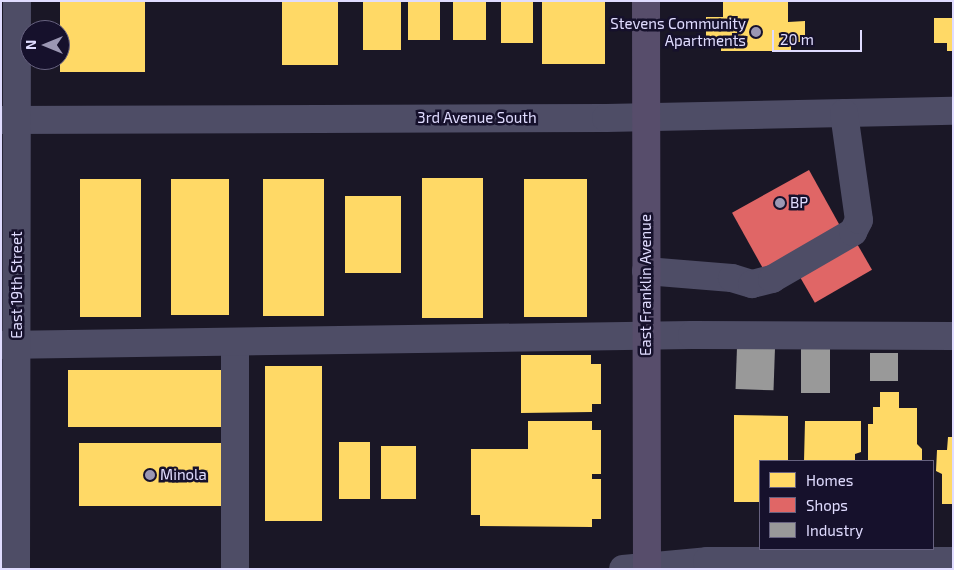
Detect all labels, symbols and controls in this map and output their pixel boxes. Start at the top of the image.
place label: Stevens Community Apartments [610,14,746,49]
north arrow [20,20,70,70]
scale bar [774,20,864,52]
marker: Stevens Community Apartments [750,26,762,38]
text: 20 m [780,30,814,48]
text: N [22,40,39,50]
street label: 3rd Avenue South [417,109,537,127]
place label: BP [790,194,808,212]
marker: BP [774,197,786,209]
street label: East Franklin Avenue [637,214,655,356]
street label: East 19th Street [8,231,26,339]
legend [759,460,934,550]
place label: Minola [160,466,207,484]
marker: Minola [144,469,156,481]
text: Homes [806,471,853,489]
text: Shops [806,496,848,514]
text: Industry [806,521,863,539]

